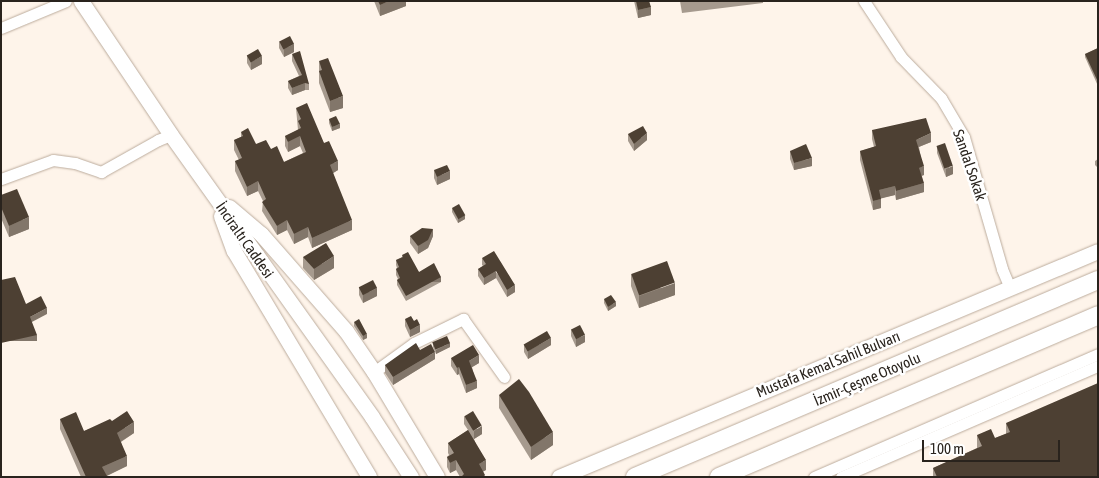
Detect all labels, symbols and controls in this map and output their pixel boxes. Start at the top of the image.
street label: Sandal Sokak [949,127,991,203]
street label: İnciraltı Caddesi [212,199,278,281]
street label: Mustafa Kemal Sahil Bulvarı [753,327,903,401]
street label: İzmir-Çeşme Otoyolu [811,348,923,410]
scale bar [924,430,1062,462]
text: 100 m [930,440,964,457]

